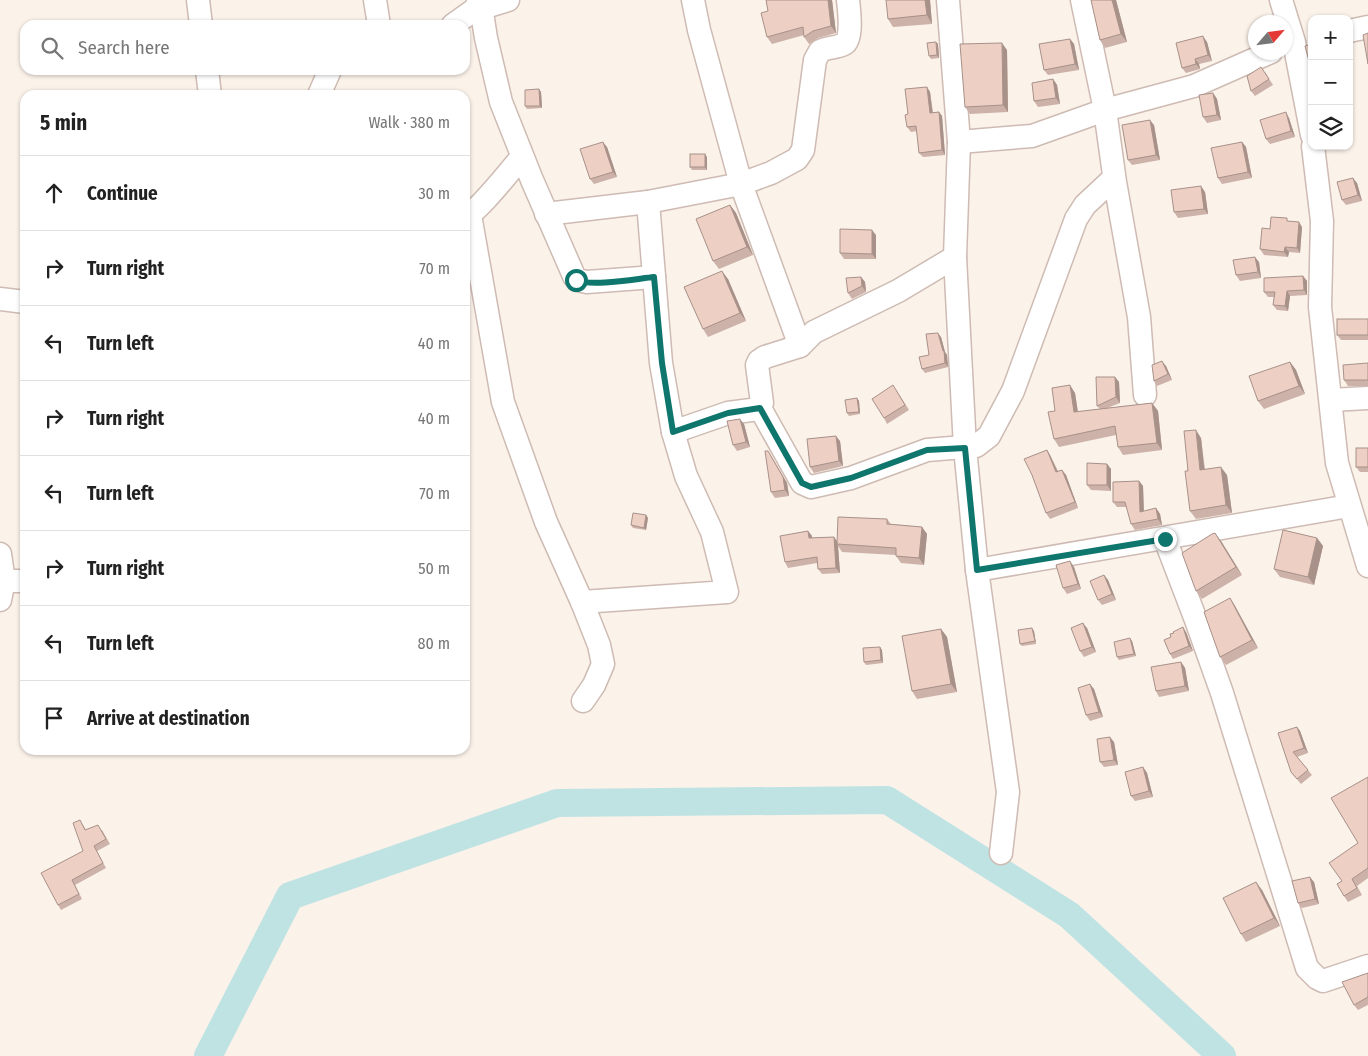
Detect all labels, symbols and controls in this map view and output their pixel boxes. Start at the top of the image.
north arrow [1248,15,1293,60]
map controls [1308,15,1353,150]
button: + [1308,15,1353,60]
search box [20,20,470,75]
icon: search [38,34,66,62]
text: Search here [78,36,170,59]
button: − [1308,60,1353,105]
button: layers [1308,105,1353,150]
text: 5 min [40,110,87,136]
text: Walk · 380 m [369,113,450,132]
icon: ahead [40,179,68,207]
text: Continue [87,182,158,205]
text: 30 m [418,184,450,203]
icon: right [40,254,68,282]
text: Turn right [87,257,164,280]
text: 70 m [419,259,450,278]
route start [565,269,588,292]
icon: left [40,329,68,357]
text: Turn left [87,332,154,355]
text: 40 m [418,334,450,353]
icon: right [40,404,68,432]
text: Turn right [87,407,164,430]
text: 40 m [418,409,450,428]
icon: left [40,479,68,507]
text: Turn left [87,482,154,505]
text: 70 m [419,484,450,503]
route end [1154,528,1177,551]
icon: right [40,554,68,582]
text: Turn right [87,557,164,580]
text: 50 m [418,559,450,578]
icon: left [40,629,68,657]
text: Turn left [87,632,154,655]
text: 80 m [418,634,450,653]
icon: arrive [40,704,68,732]
text: Arrive at destination [87,707,250,730]

